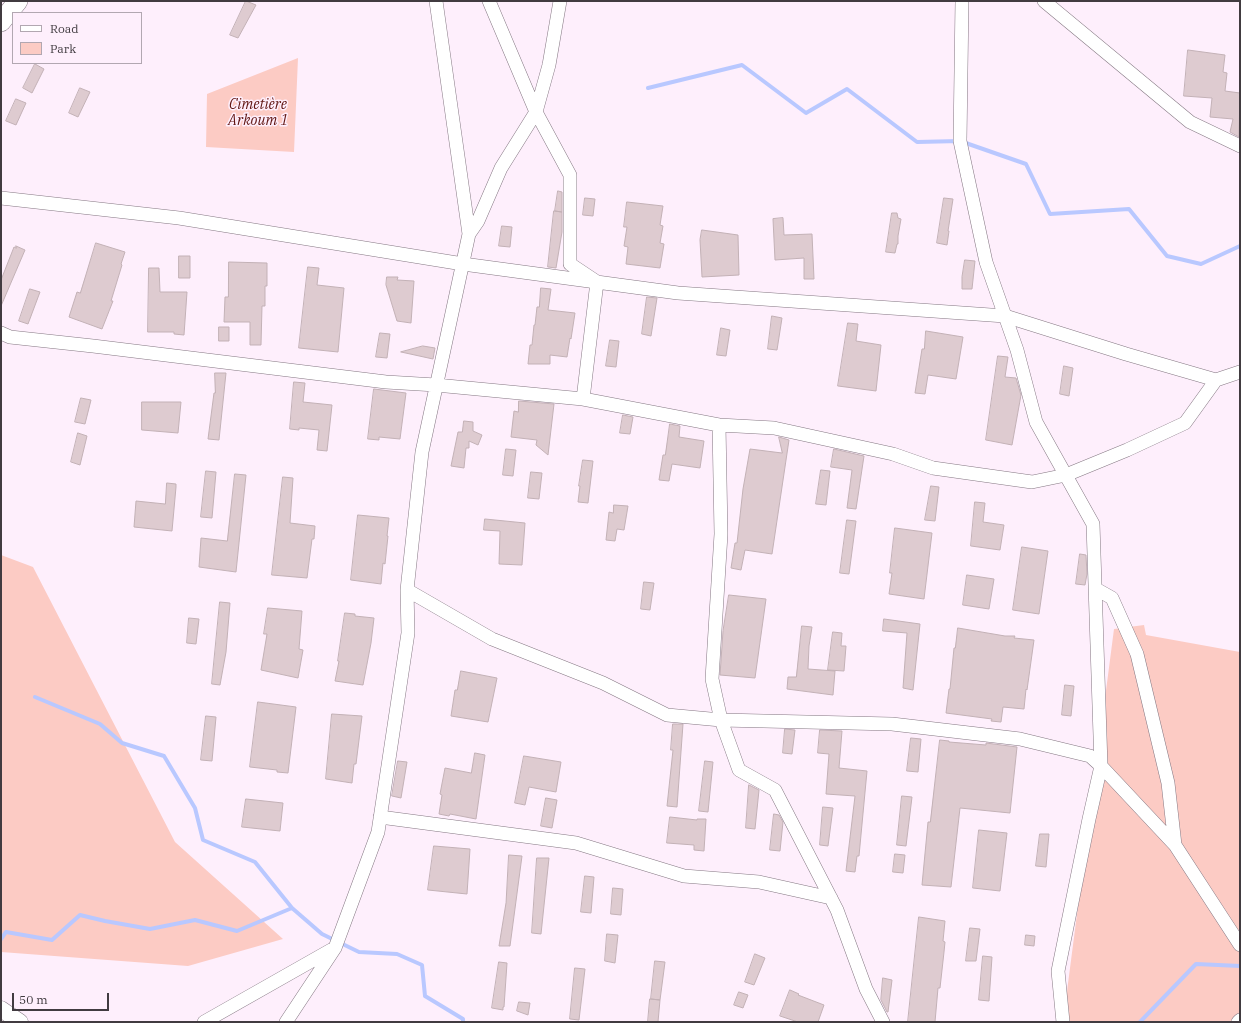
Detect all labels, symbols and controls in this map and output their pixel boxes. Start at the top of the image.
legend [12,12,142,64]
text: Road [50,21,79,36]
text: Park [50,41,76,56]
park label: Cimetière Arkoum 1 [228,97,288,130]
scale bar [14,985,111,1011]
text: 50 m [19,992,48,1007]

